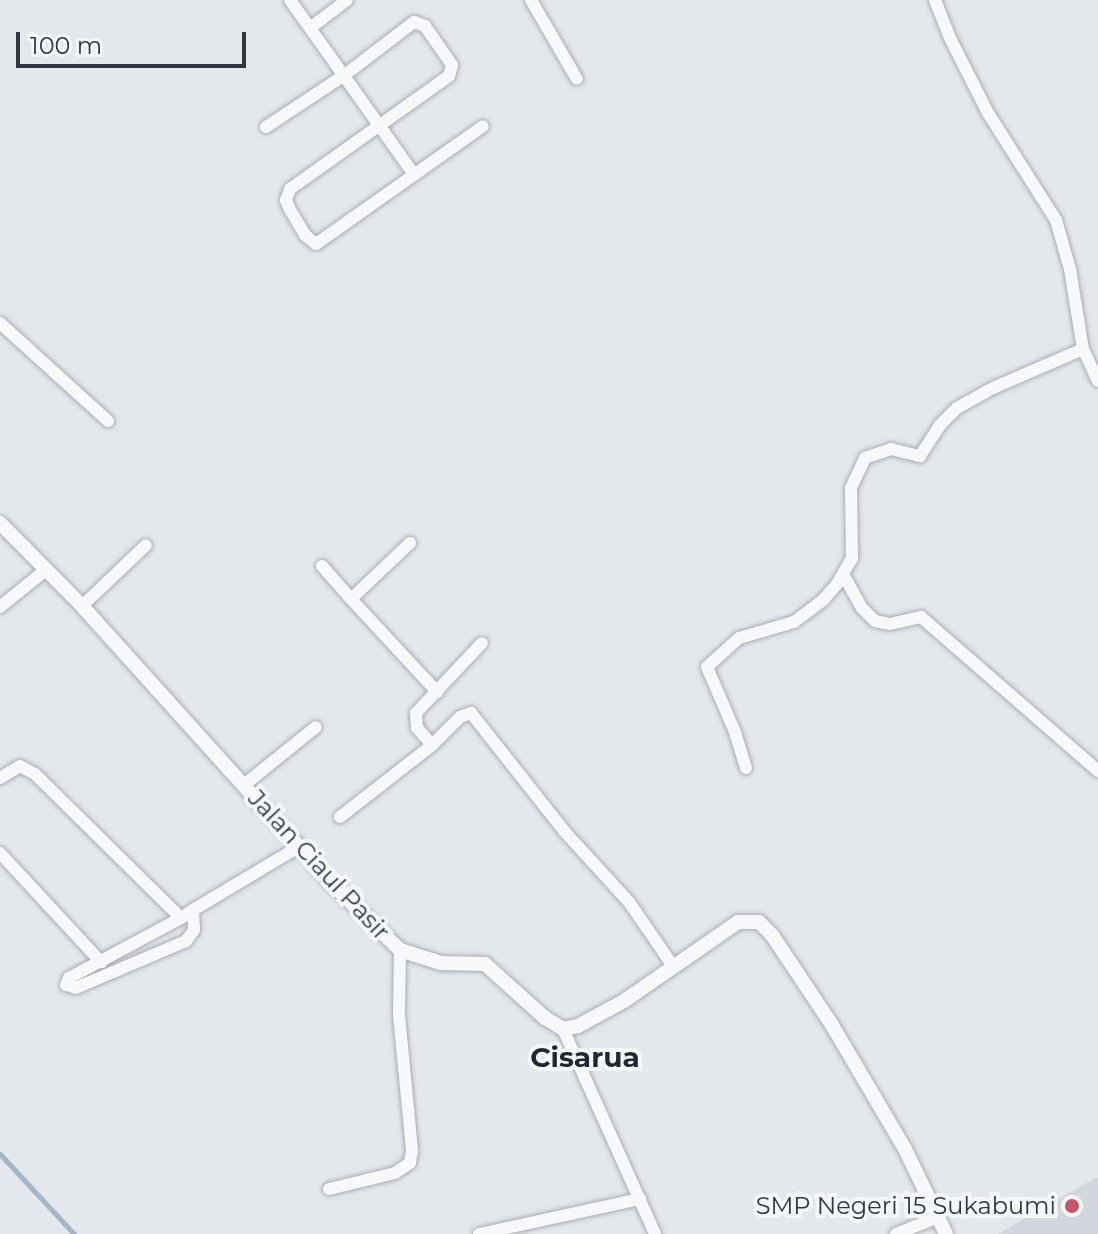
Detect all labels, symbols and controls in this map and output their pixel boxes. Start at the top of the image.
scale bar [20,16,250,66]
text: 100 m [30,31,102,60]
street label: Jalan Ciaul Pasir [242,784,396,946]
district label: Cisarua [530,1040,640,1074]
place label: SMP Negeri 15 Sukabumi [756,1192,1056,1220]
marker: SMP Negeri 15 Sukabumi [1063,1197,1081,1215]

